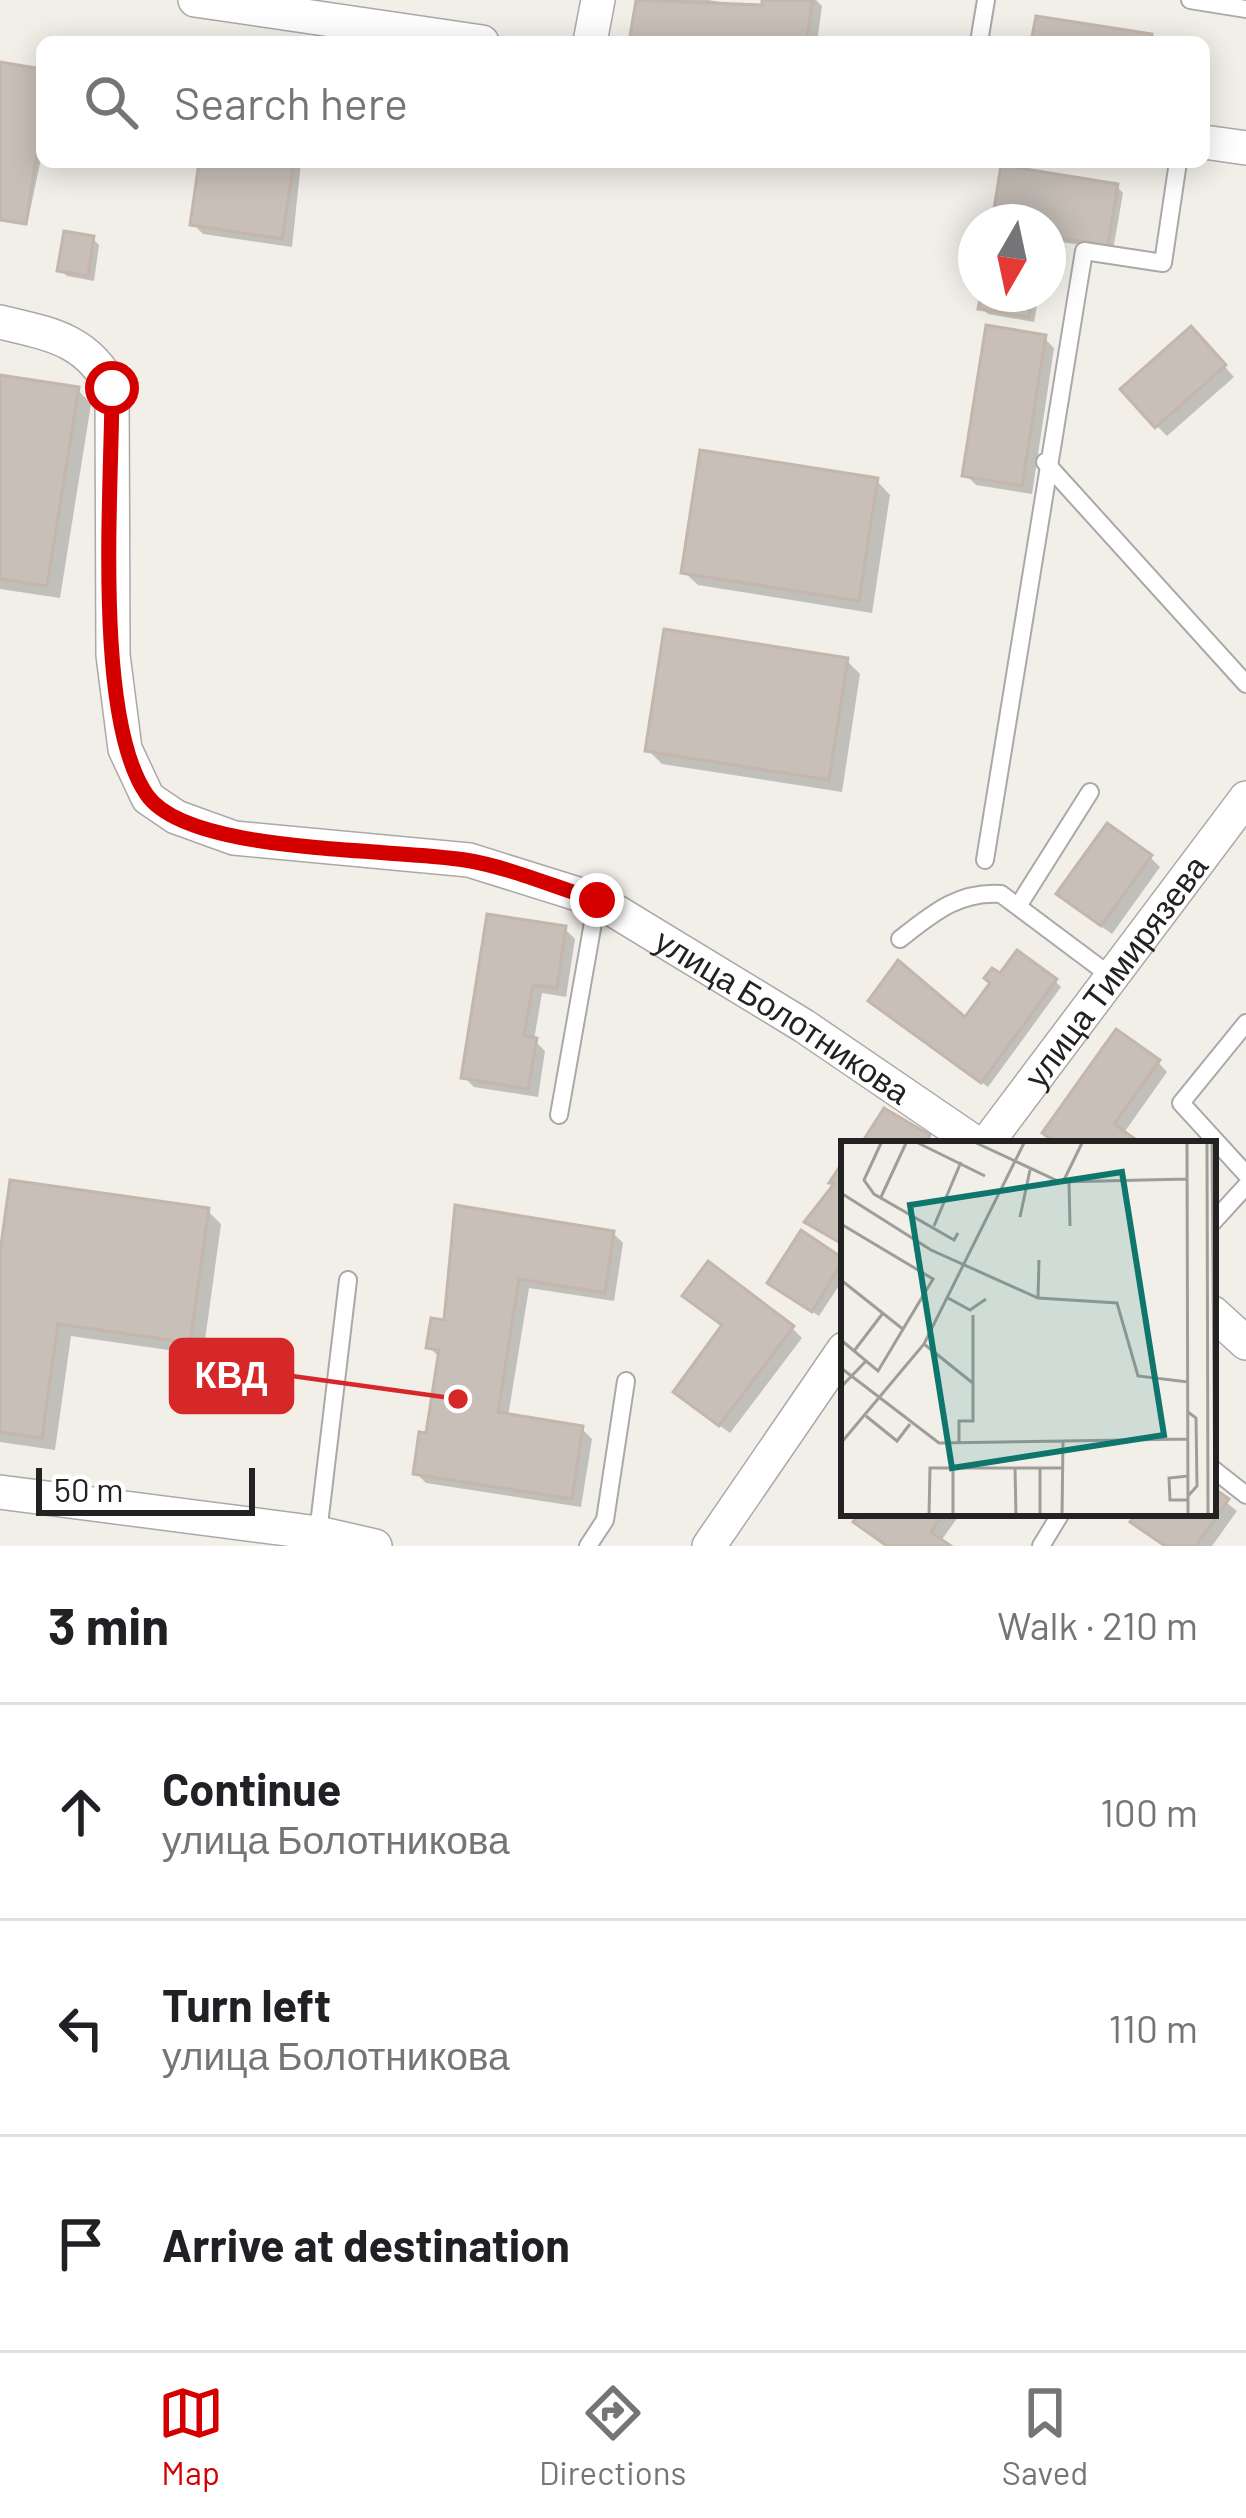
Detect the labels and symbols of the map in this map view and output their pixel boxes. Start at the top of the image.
north arrow [958,204,1066,312]
route start [85,361,139,415]
street label: улица Тимирязева [1015,846,1215,1095]
route end [570,873,624,927]
street label: улица Болотникова [648,919,919,1112]
inset map [841,1141,1216,1516]
callout: КВД [171,1340,292,1412]
text: КВД [194,1352,268,1396]
scale bar [36,1462,255,1515]

